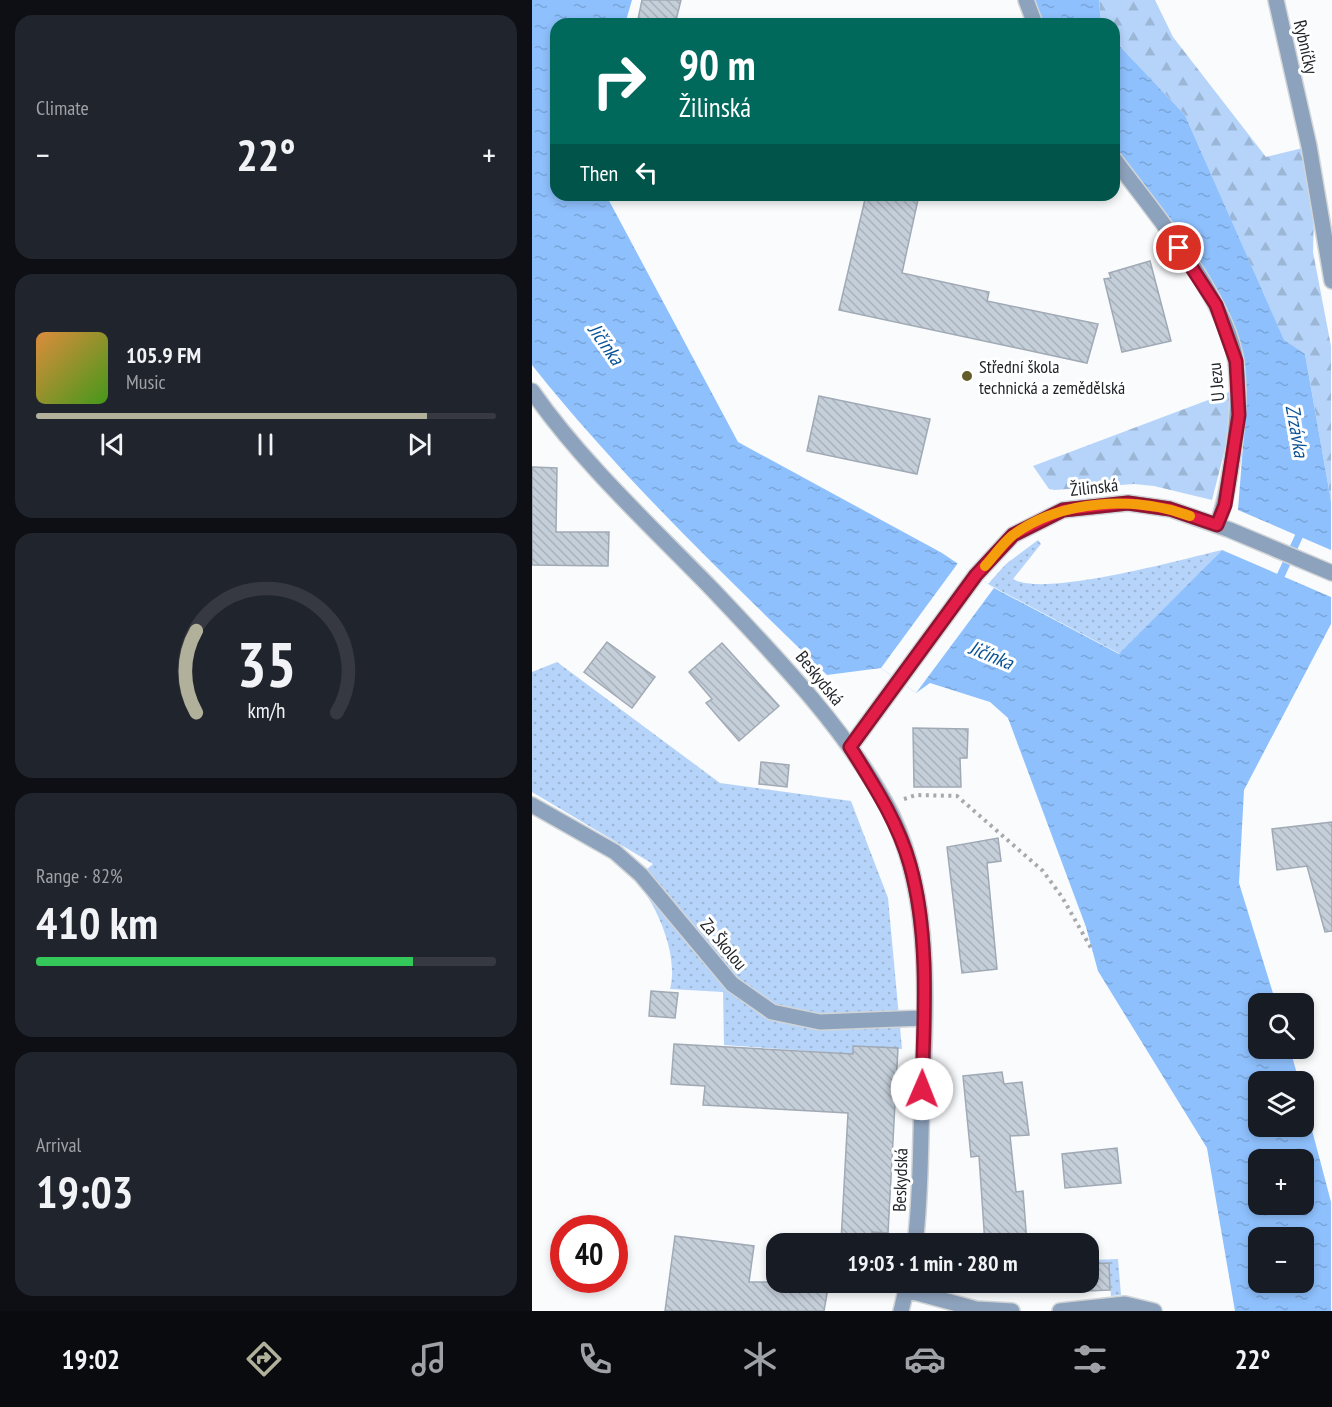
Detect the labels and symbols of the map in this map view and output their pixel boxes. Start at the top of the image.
street label: Rybníčky [1289,18,1323,76]
pin [1153,222,1204,273]
water label: Jičínka [582,317,630,371]
place label: Střední škola technická a zemědělská [979,355,1125,399]
street label: U Jezu [1203,361,1229,403]
marker: Střední škola technická a zemědělská [960,369,974,383]
water label: Zrzávka [1280,403,1315,460]
street label: Žilinská [1069,473,1119,501]
water label: Jičínka [964,634,1018,676]
street label: Beskydská [791,646,849,710]
street label: Za Školou [696,913,752,975]
position arrow [890,1057,954,1121]
street label: Beskydská [887,1148,913,1212]
speed limit sign: 40 [550,1215,628,1293]

